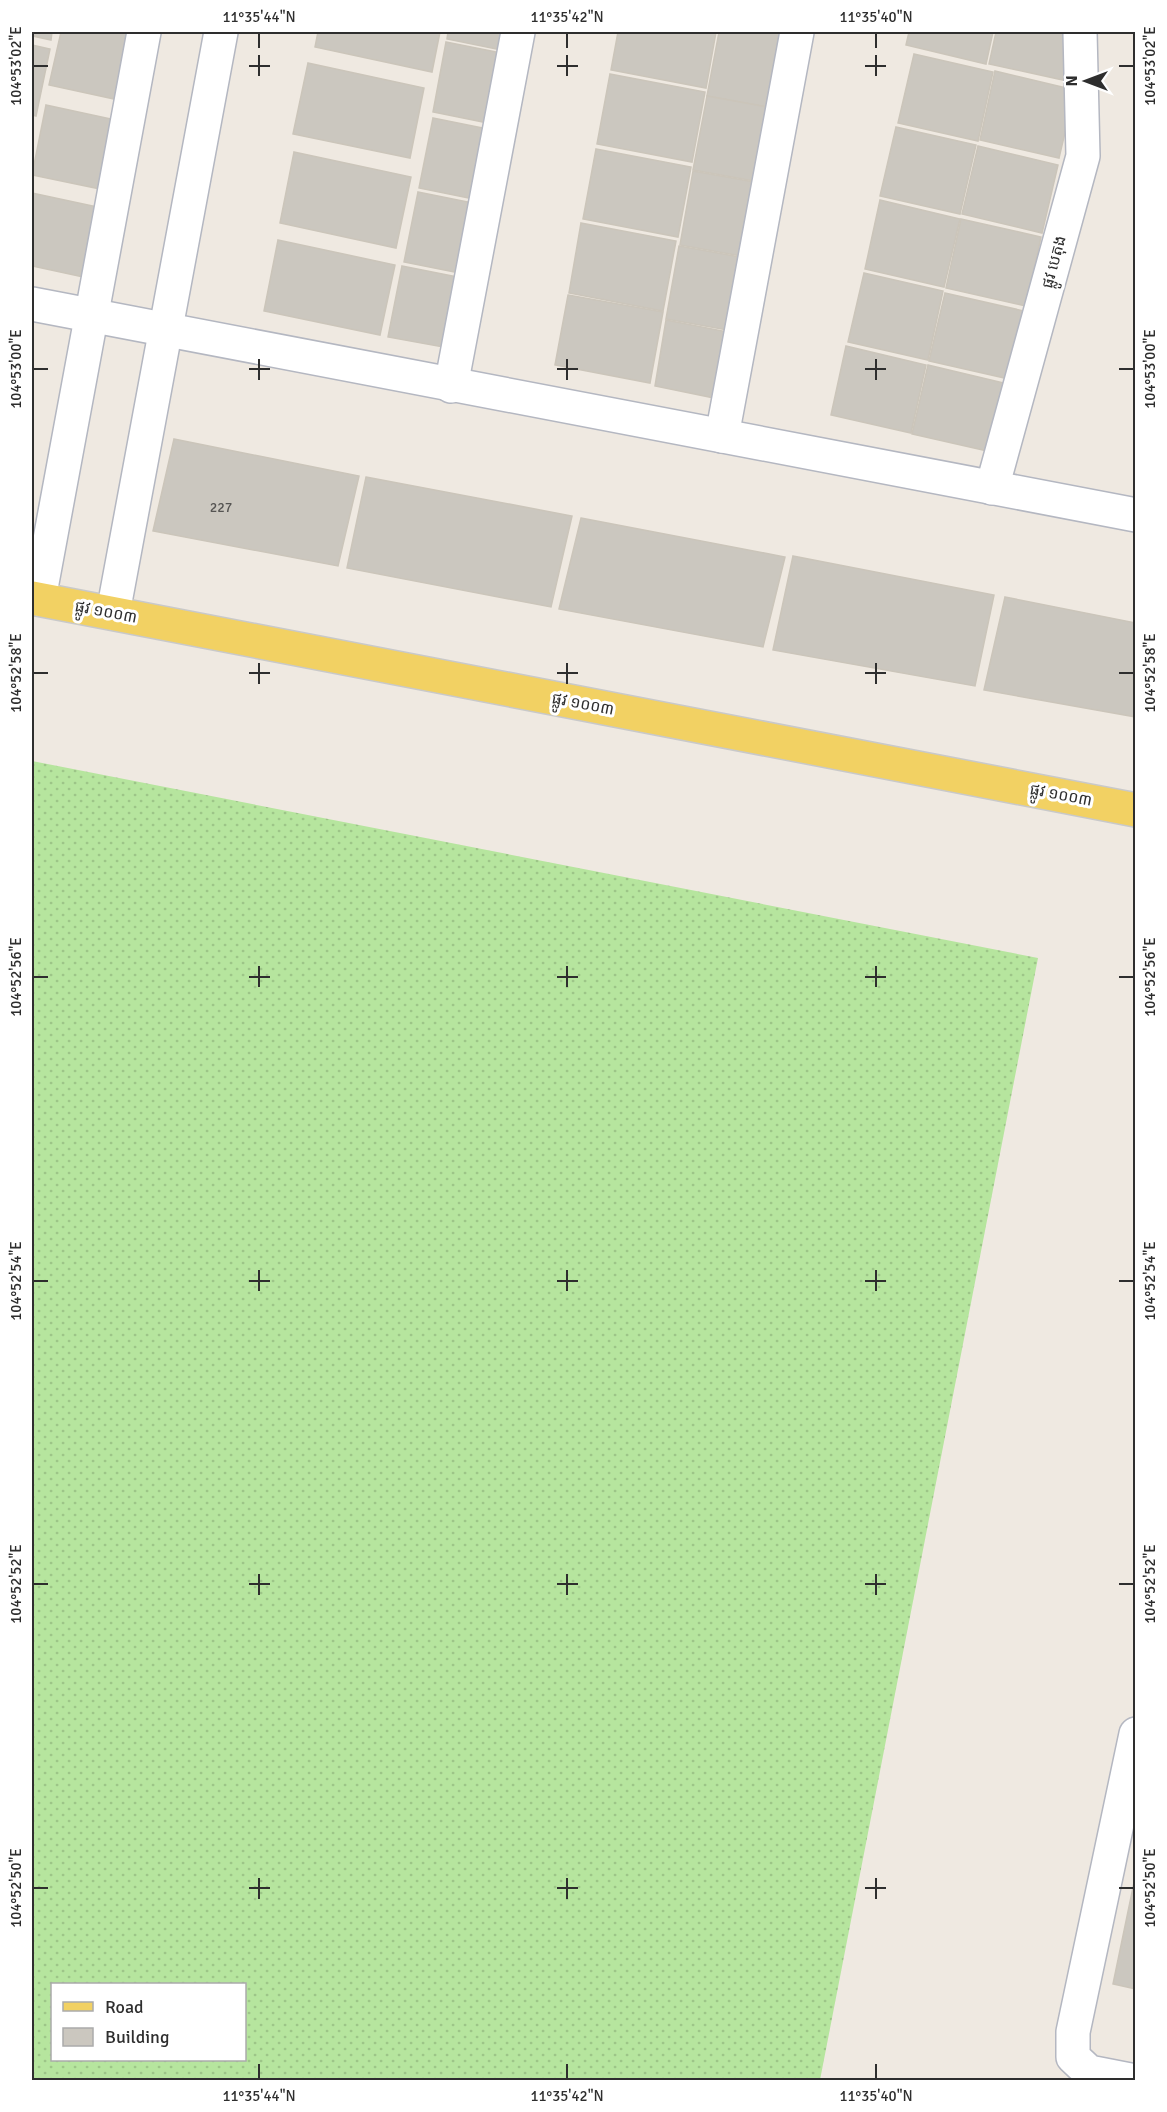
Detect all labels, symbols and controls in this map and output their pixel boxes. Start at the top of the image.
text: 11°35'44"N [222,8,296,26]
text: 11°35'42"N [530,8,604,26]
text: 11°35'40"N [839,8,913,26]
text: 104°53'02"E [7,26,25,106]
text: 104°53'02"E [1141,26,1159,106]
north arrow [1056,51,1116,111]
text: N [1062,75,1082,87]
street label: ផ្លូវ បេតុង [1037,233,1074,292]
text: 104°53'00"E [7,329,25,409]
text: 104°53'00"E [1141,329,1159,409]
house number: 227 [210,499,232,516]
street label: ផ្លូវ ១០០៣ [72,596,139,632]
text: 104°52'58"E [7,633,25,713]
text: 104°52'58"E [1141,633,1159,713]
street label: ផ្លូវ ១០០៣ [549,688,616,724]
street label: ផ្លូវ ១០០៣ [1027,779,1094,815]
text: 104°52'56"E [7,937,25,1017]
text: 104°52'56"E [1141,937,1159,1017]
text: 104°52'54"E [7,1241,25,1321]
text: 104°52'54"E [1141,1241,1159,1321]
text: 104°52'52"E [7,1544,25,1624]
text: 104°52'52"E [1141,1544,1159,1624]
text: 104°52'50"E [7,1848,25,1928]
text: 104°52'50"E [1141,1848,1159,1928]
legend [51,1983,246,2061]
text: Road [105,1996,144,2018]
text: Building [105,2026,169,2048]
text: 11°35'44"N [222,2087,296,2105]
text: 11°35'42"N [530,2087,604,2105]
text: 11°35'40"N [839,2087,913,2105]

